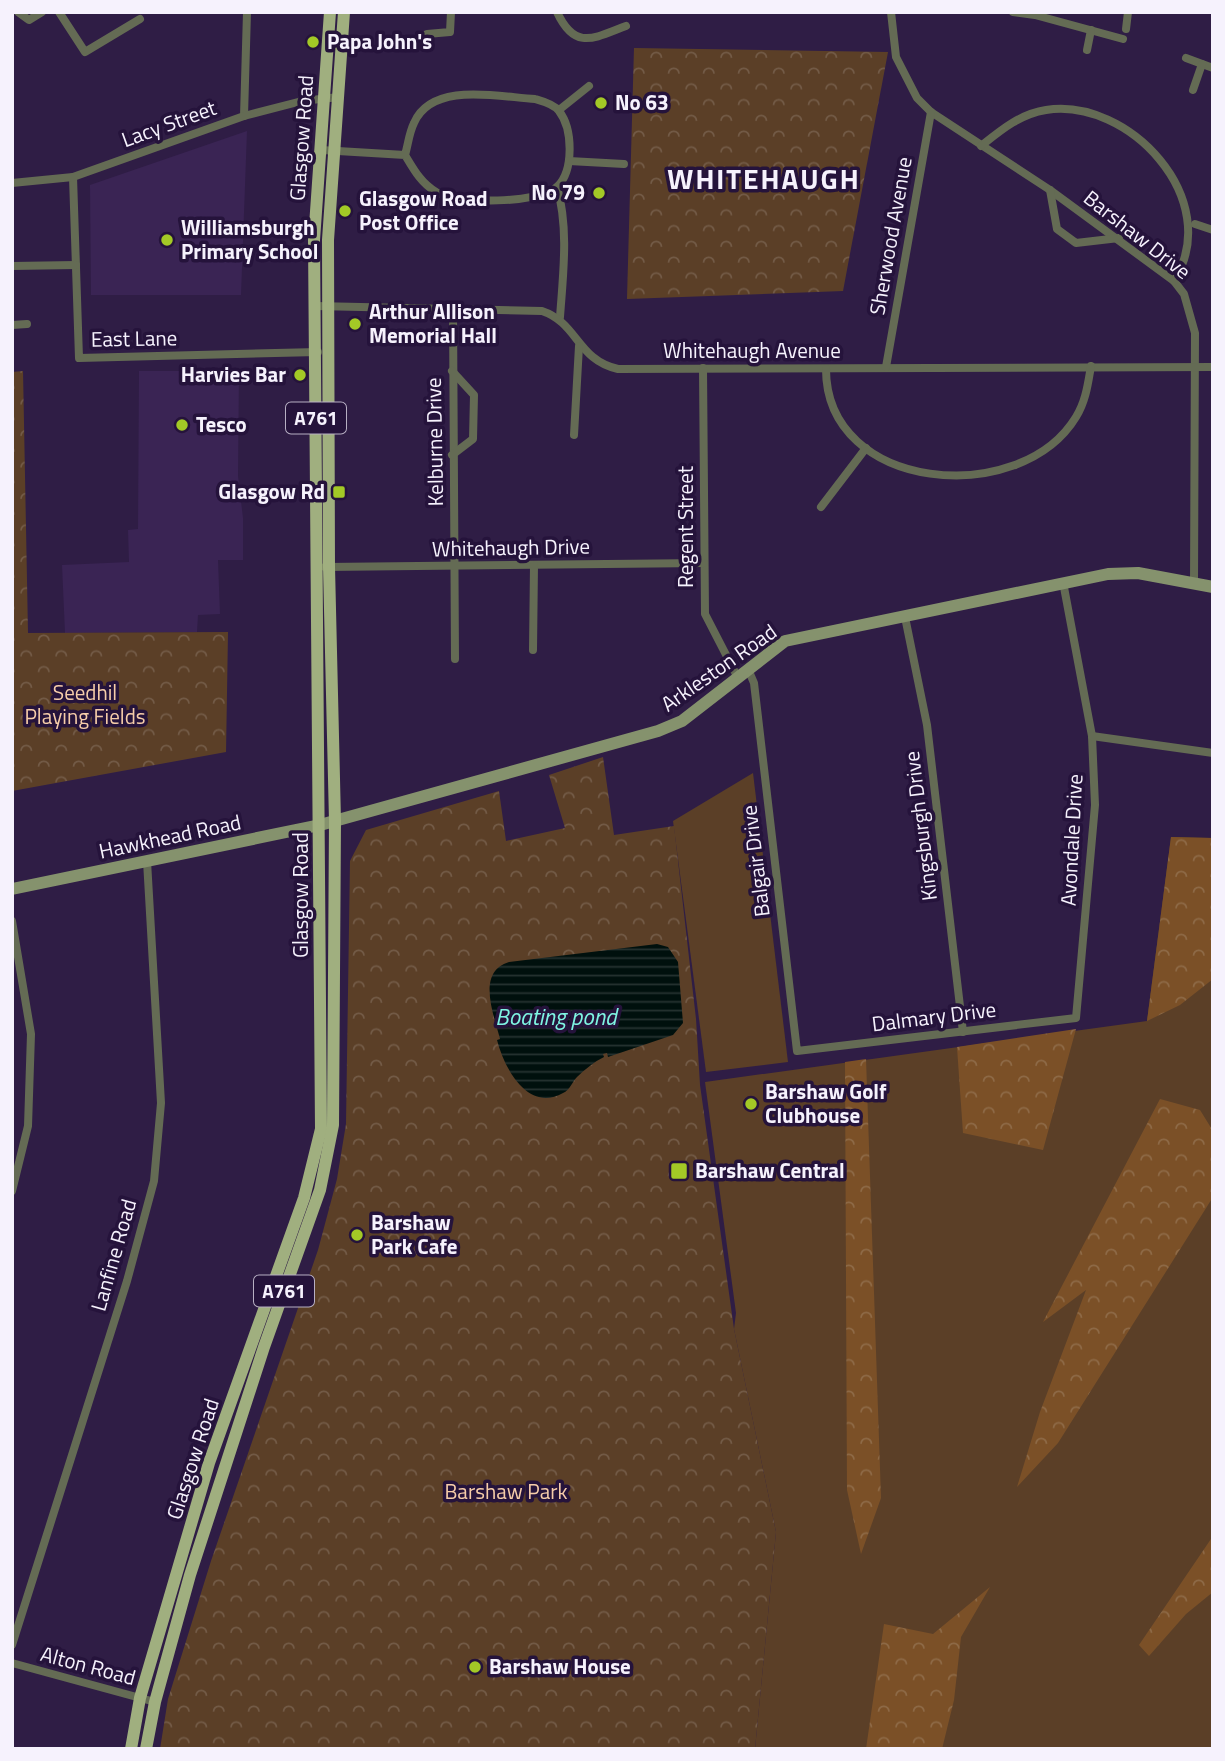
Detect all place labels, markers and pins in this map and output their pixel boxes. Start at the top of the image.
place label: Papa John's [327,25,432,57]
marker: Papa John's [305,34,321,50]
place label: No 63 [615,86,669,118]
marker: No 63 [593,95,609,111]
place label: No 79 [531,176,585,208]
place label: Glasgow Road Post Office [359,182,488,238]
marker: No 79 [591,185,607,201]
marker: Glasgow Road Post Office [337,203,353,219]
place label: Williamsburgh Primary School [181,211,318,267]
marker: Williamsburgh Primary School [159,232,175,248]
place label: Arthur Allison Memorial Hall [369,295,497,351]
marker: Arthur Allison Memorial Hall [347,316,363,332]
place label: Harvies Bar [181,358,286,390]
marker: Harvies Bar [292,367,308,383]
place label: Tesco [196,408,247,440]
marker: Tesco [174,417,190,433]
place label: Glasgow Rd [218,475,325,507]
marker: Glasgow Rd [331,484,347,500]
place label: Barshaw Golf Clubhouse [765,1075,887,1131]
marker: Barshaw Golf Clubhouse [743,1096,759,1112]
place label: Barshaw Central [695,1154,845,1186]
marker: Barshaw Central [669,1161,689,1181]
place label: Barshaw Park Cafe [371,1206,458,1262]
marker: Barshaw Park Cafe [349,1227,365,1243]
place label: Barshaw House [489,1650,631,1682]
marker: Barshaw House [467,1659,483,1675]

